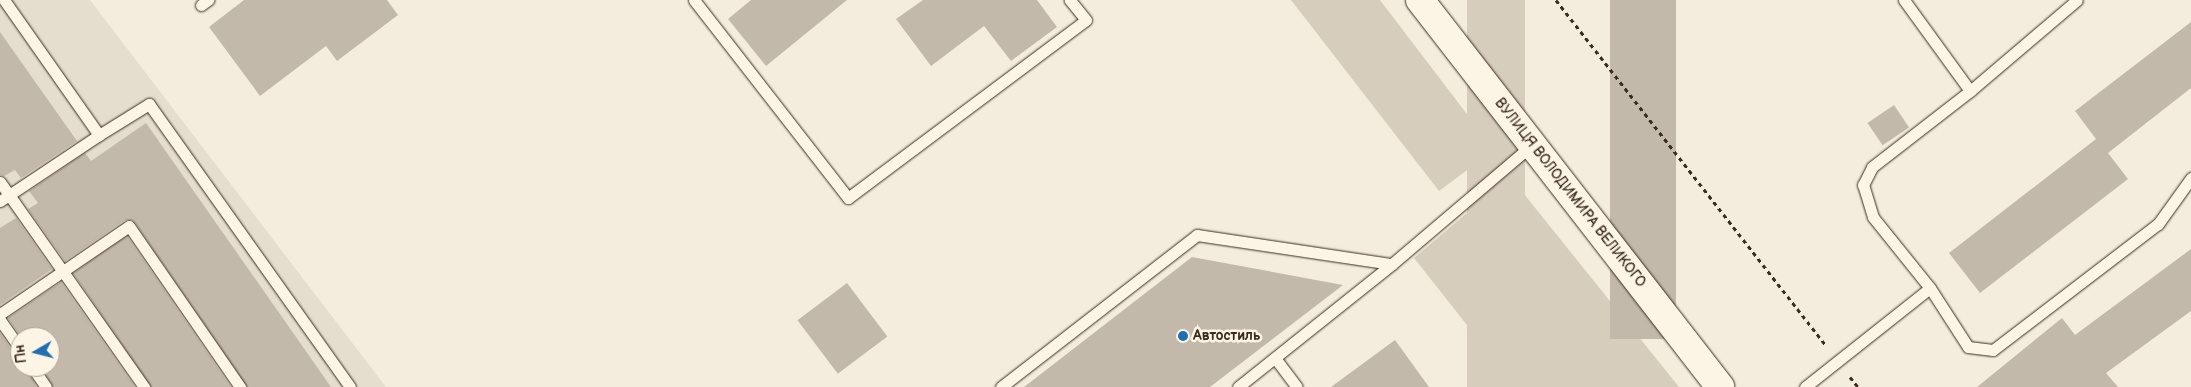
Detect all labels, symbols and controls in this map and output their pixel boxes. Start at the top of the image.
street label: ВУЛИЦЯ ВОЛОДИМИРА ВЕЛИКОГО [1491,95,1649,291]
north arrow [10,327,60,377]
place label: Автостиль [1193,328,1260,344]
marker: Автостиль [1177,330,1189,342]
text: Пн [11,344,30,364]

